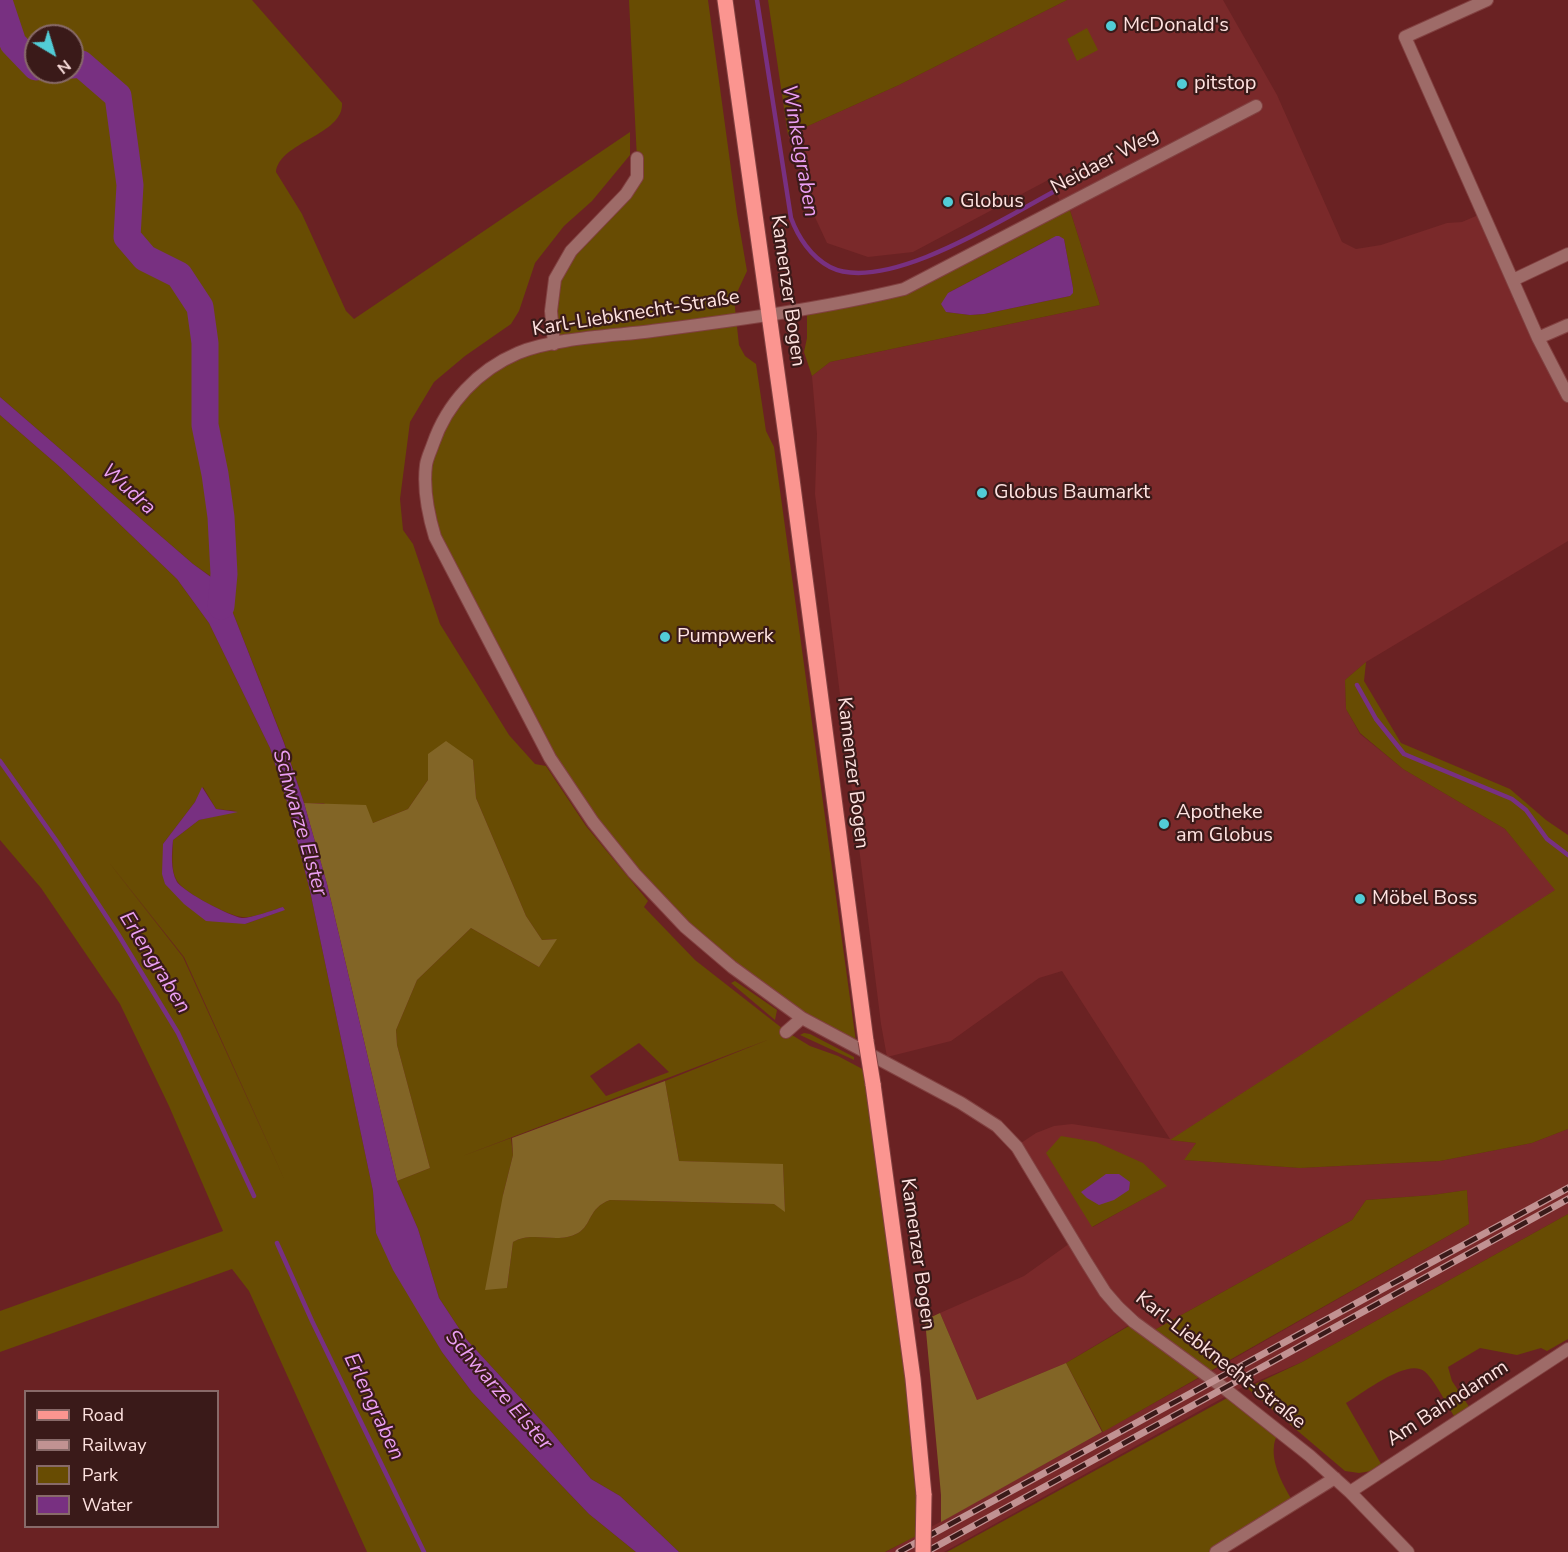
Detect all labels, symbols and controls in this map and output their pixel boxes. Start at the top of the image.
place label: McDonald's [1123,14,1229,38]
marker: McDonald's [1104,19,1118,33]
north arrow [24,24,84,84]
text: N [52,54,75,79]
place label: pitstop [1194,72,1256,96]
marker: pitstop [1175,77,1189,91]
water label: Winkelgraben [775,83,823,219]
street label: Neidaer Weg [1047,124,1163,200]
place label: Globus [960,190,1024,214]
marker: Globus [941,195,955,209]
street label: Kamenzer Bogen [764,214,810,368]
street label: Karl-Liebknecht-Straße [531,286,741,342]
water label: Wudra [96,459,160,521]
place label: Globus Baumarkt [994,481,1150,505]
marker: Globus Baumarkt [975,486,989,500]
place label: Pumpwerk [677,625,774,649]
marker: Pumpwerk [658,630,672,644]
street label: Kamenzer Bogen [831,696,873,850]
water label: Schwarze Elster [266,747,332,899]
place label: Apotheke am Globus [1176,801,1273,848]
marker: Apotheke am Globus [1157,817,1171,831]
place label: Möbel Boss [1372,887,1477,911]
marker: Möbel Boss [1353,892,1367,906]
water label: Erlengraben [113,907,195,1019]
street label: Kamenzer Bogen [894,1177,940,1331]
street label: Karl-Liebknecht-Straße [1130,1287,1310,1435]
water label: Schwarze Elster [439,1326,557,1456]
water label: Erlengraben [337,1349,409,1465]
street label: Am Bahndamm [1383,1356,1513,1452]
legend [24,1390,219,1528]
text: Road [82,1403,124,1427]
text: Railway [82,1433,147,1457]
text: Park [82,1463,118,1487]
text: Water [82,1493,133,1517]

